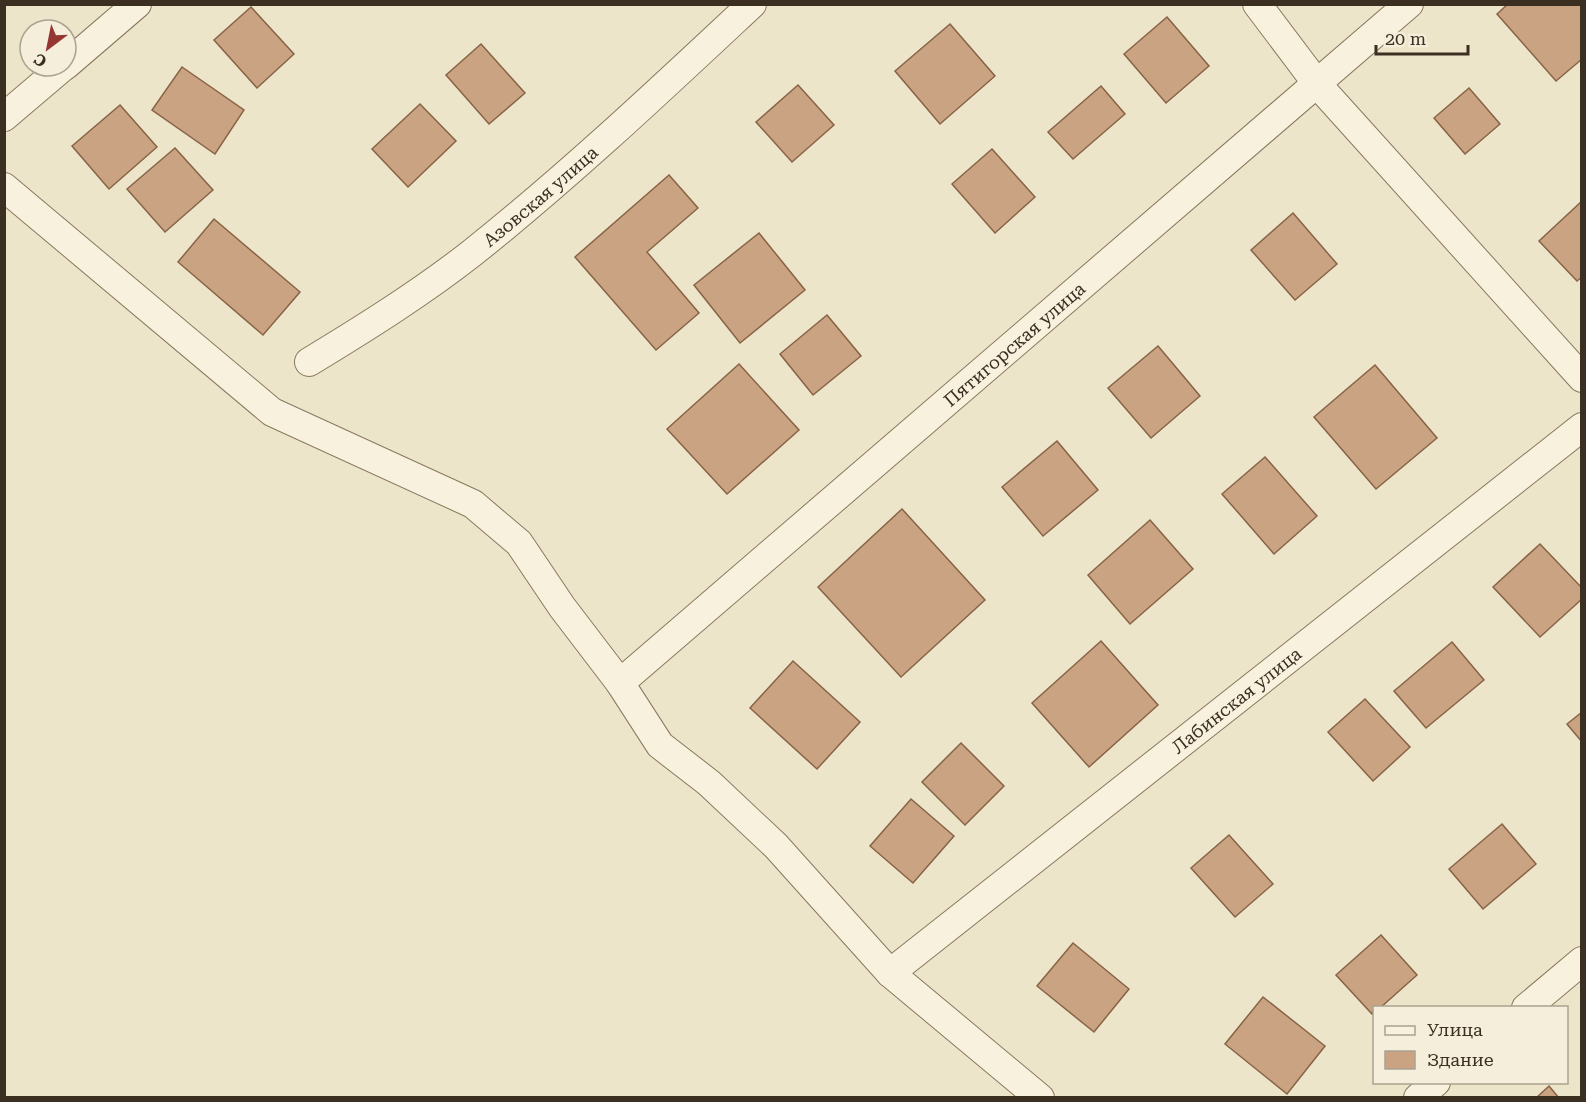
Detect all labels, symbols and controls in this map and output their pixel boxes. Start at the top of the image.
north arrow [18,18,78,78]
scale bar [1376,18,1468,56]
text: 20 m [1385,28,1426,49]
text: С [31,49,50,71]
street label: Азовская улица [479,141,602,251]
street label: Пятигорская улица [939,277,1089,410]
street label: Лабинская улица [1167,642,1305,757]
legend [1373,1006,1568,1084]
text: Улица [1427,1019,1483,1040]
text: Здание [1427,1049,1494,1070]

